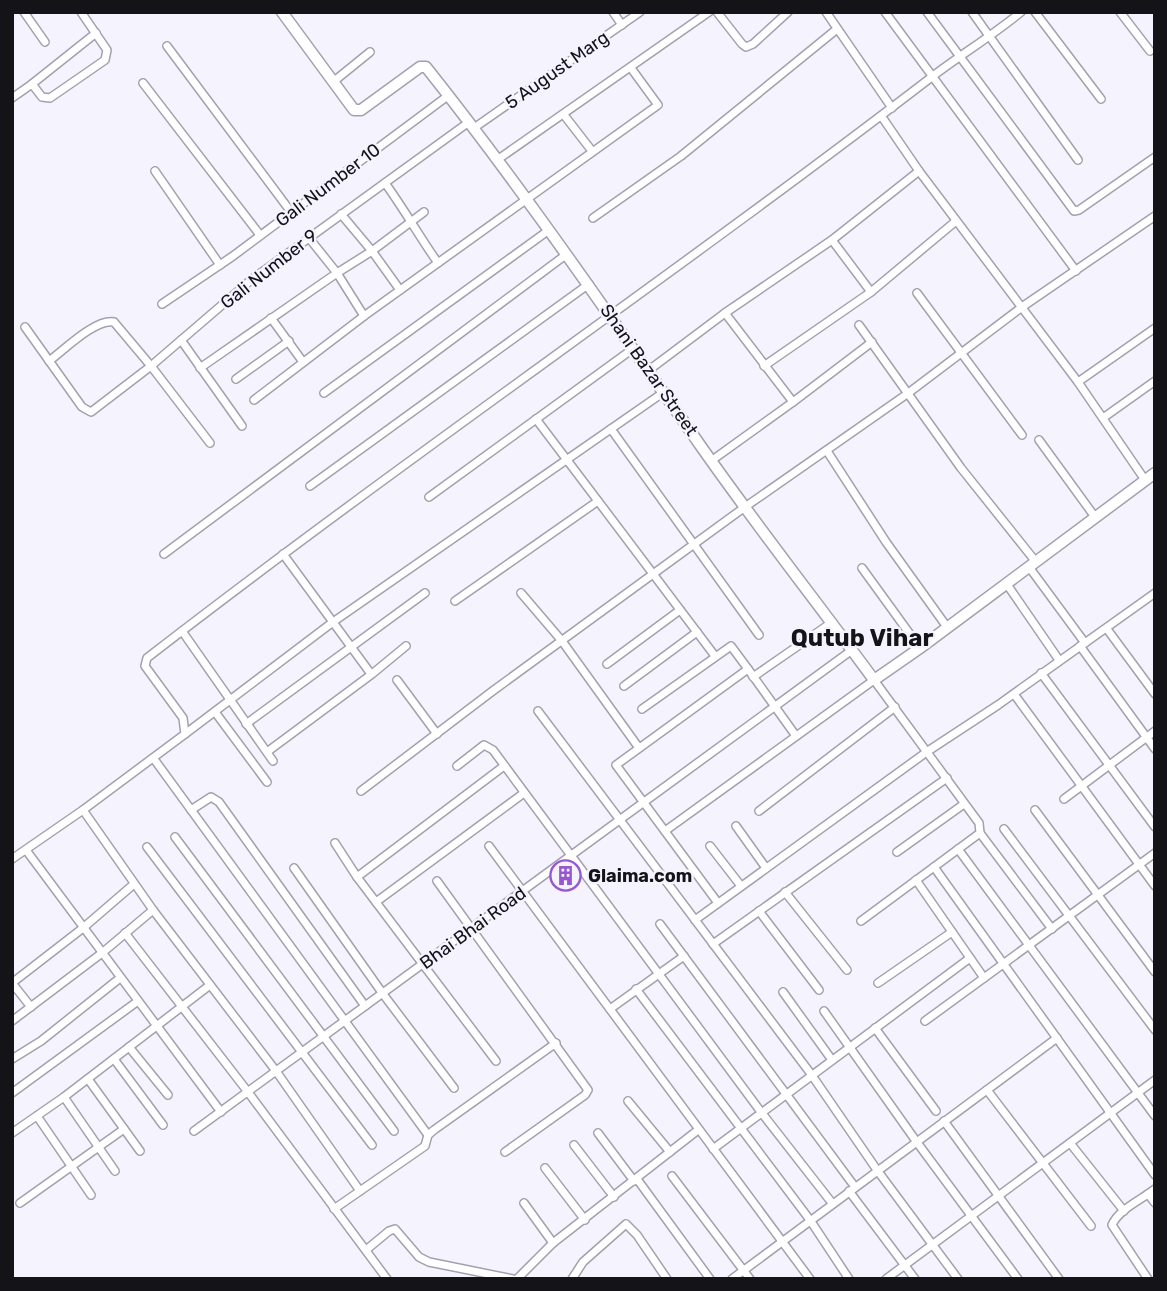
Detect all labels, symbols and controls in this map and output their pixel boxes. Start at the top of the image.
street label: 5 August Marg [501,26,613,114]
street label: Gali Number 10 [271,138,385,232]
street label: Gali Number 9 [216,224,322,314]
street label: Shani Bazar Street [595,300,703,440]
district label: Qutub Vihar [791,624,933,652]
building icon: Glaima.com [548,859,582,893]
place label: Glaima.com [588,865,692,887]
street label: Bhai Bhai Road [416,882,530,974]

